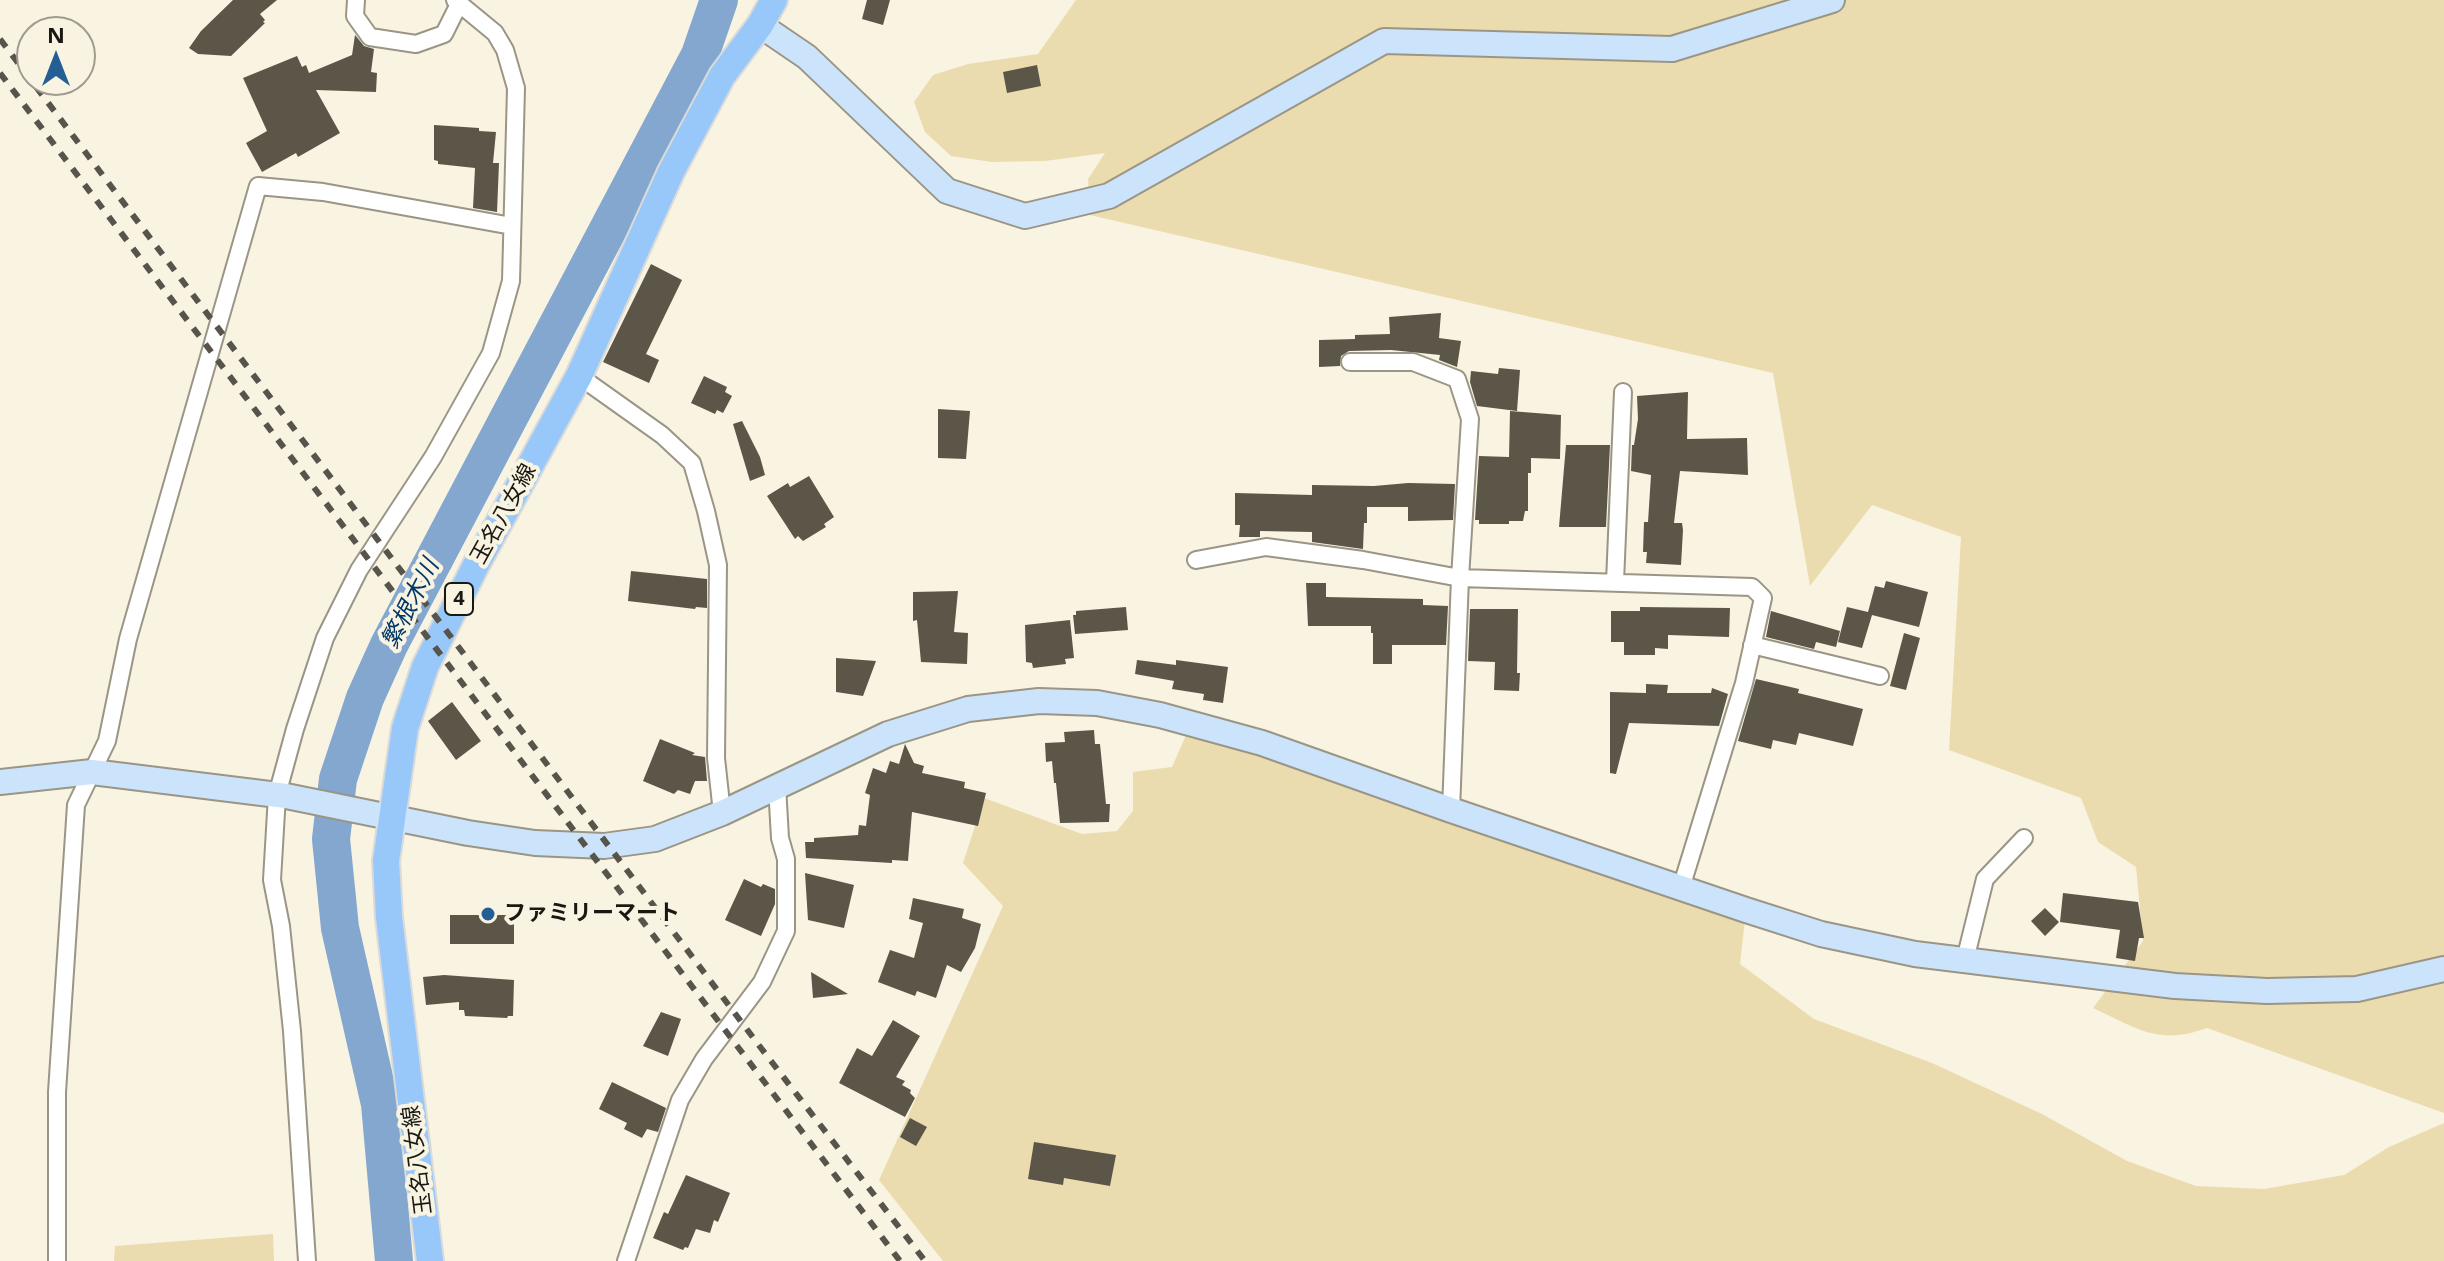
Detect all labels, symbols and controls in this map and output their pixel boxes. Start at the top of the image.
north arrow [16,16,96,96]
text: N [47,19,65,49]
street label: 玉名八女線 [466,459,542,569]
water label: 繁根木川 [376,555,446,653]
road number: 4 [445,583,473,615]
place label: ファミリーマート [504,901,680,927]
marker: ファミリーマート [479,905,497,923]
street label: 玉名八女線 [398,1104,438,1216]

